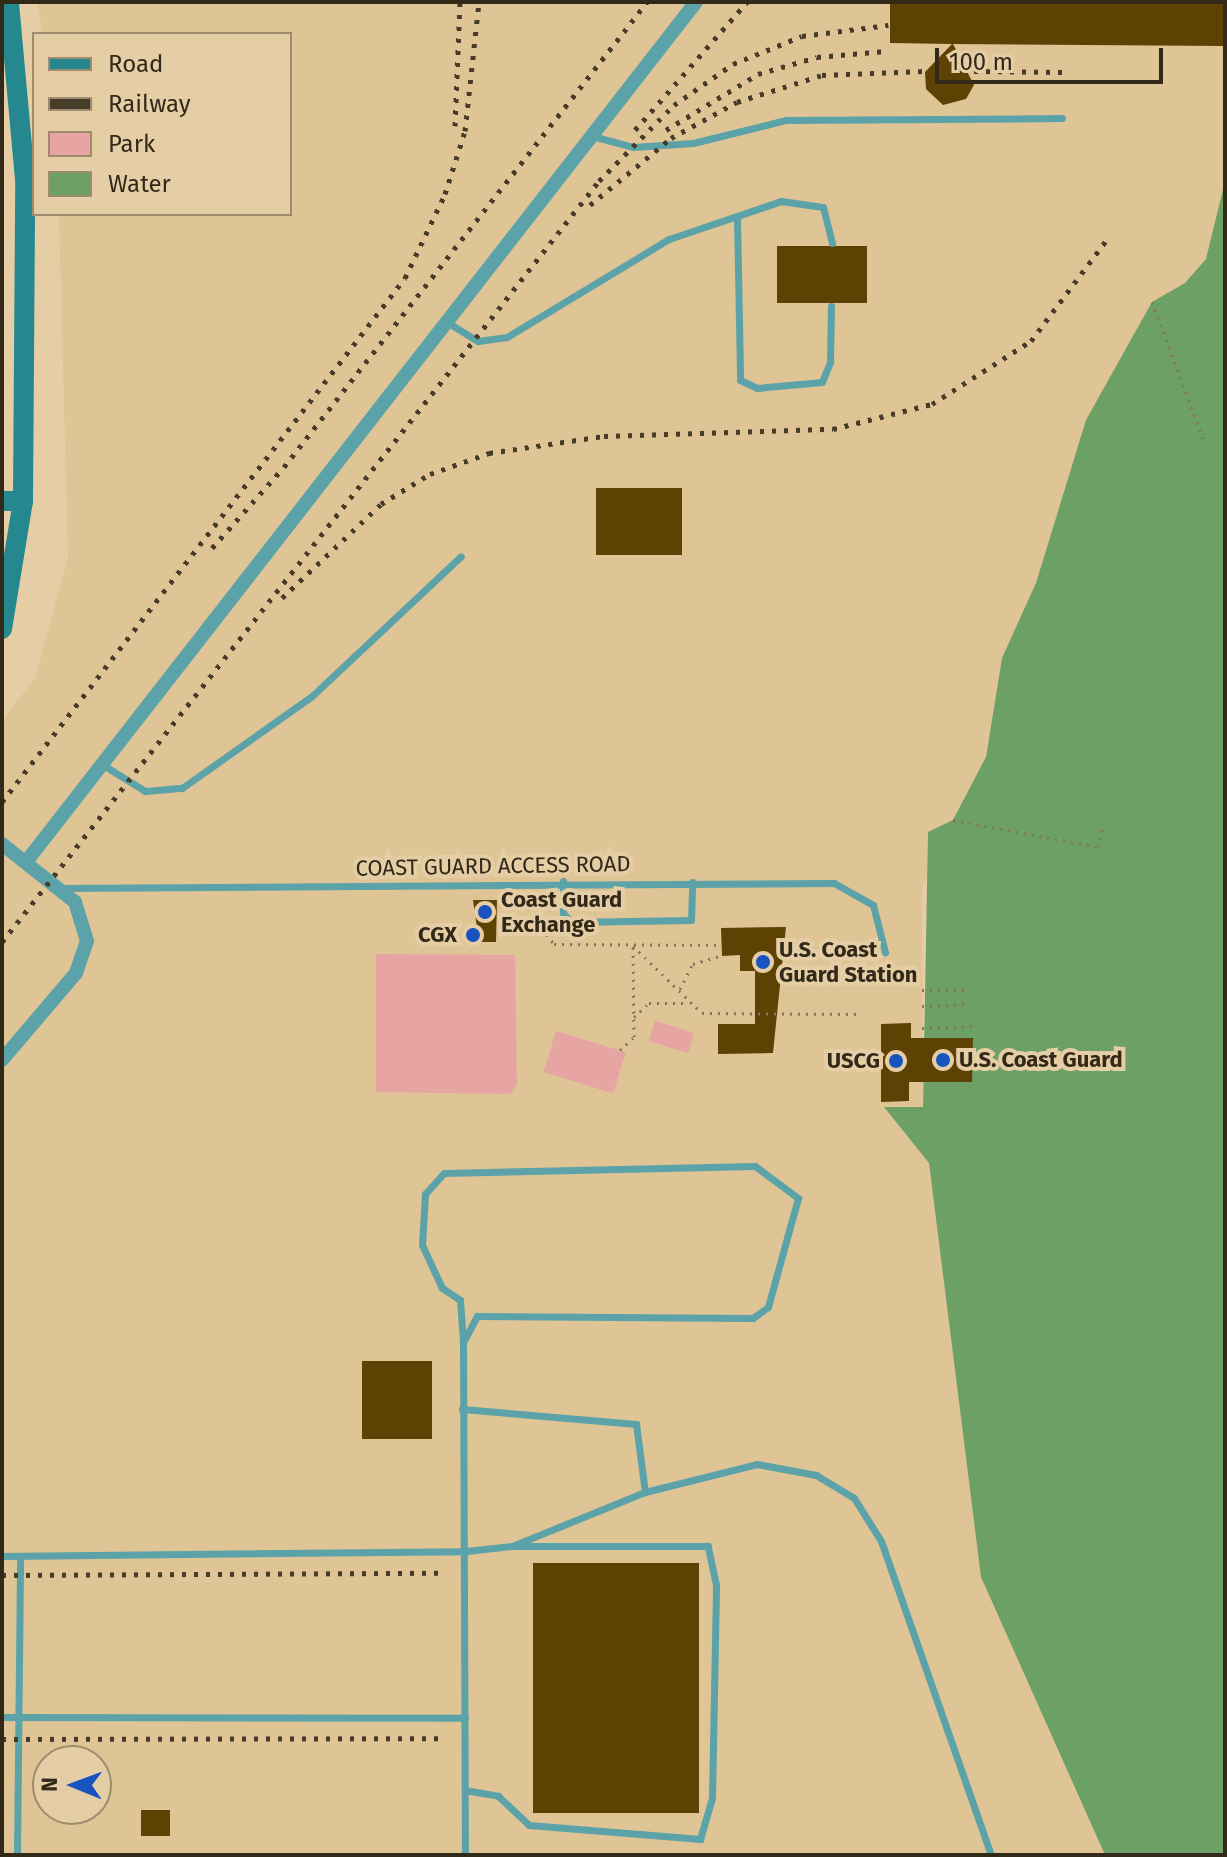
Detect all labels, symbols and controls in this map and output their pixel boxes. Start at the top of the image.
legend [32,32,292,216]
scale bar [939,32,1167,82]
text: 100 m [949,48,1013,76]
text: Road [108,50,163,78]
text: Railway [108,90,191,118]
text: Park [108,130,155,158]
text: Water [108,170,171,198]
street label: COAST GUARD ACCESS ROAD [355,850,631,882]
place label: Coast Guard Exchange [501,886,622,938]
marker: Coast Guard Exchange [476,903,494,921]
place label: CGX [418,922,457,948]
marker: CGX [464,926,482,944]
place label: U.S. Coast Guard Station [779,936,918,988]
marker: U.S. Coast Guard Station [754,953,772,971]
place label: U.S. Coast Guard [959,1047,1123,1073]
place label: USCG [827,1048,880,1074]
marker: U.S. Coast Guard [934,1051,952,1069]
marker: USCG [887,1052,905,1070]
north arrow [32,1745,112,1825]
text: N [36,1777,63,1792]

